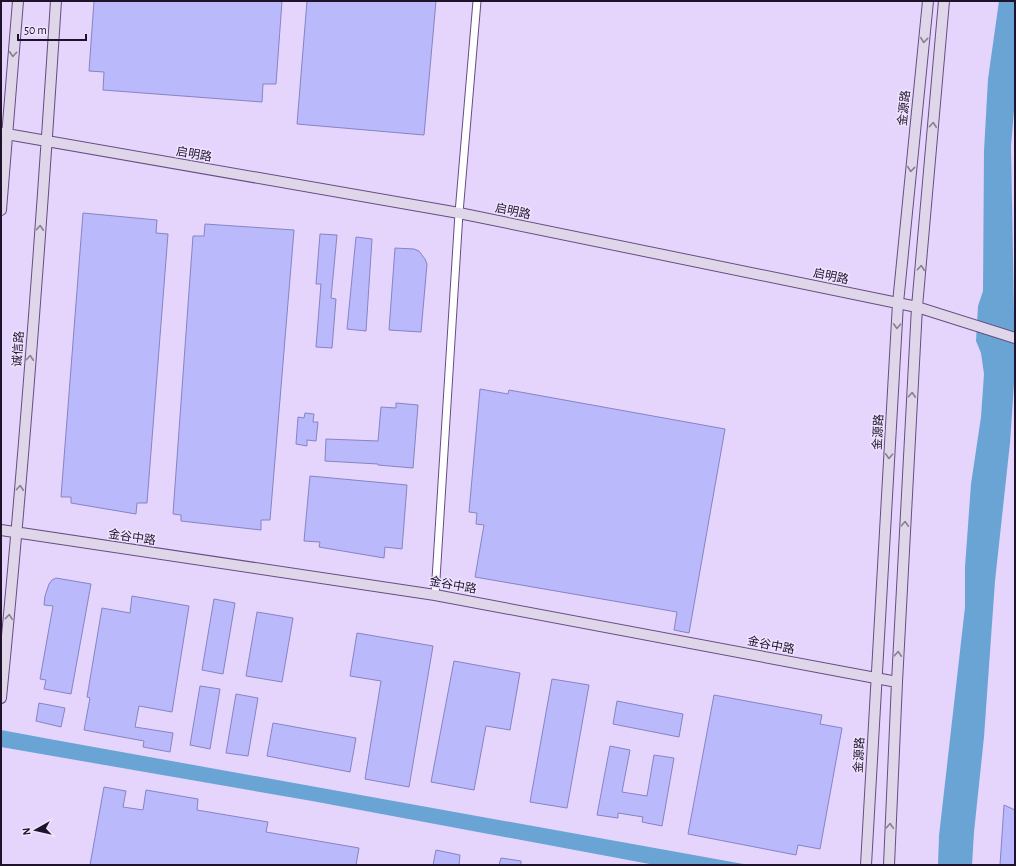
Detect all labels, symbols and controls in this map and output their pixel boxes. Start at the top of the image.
scale bar [18,16,86,42]
text: 50 m [24,24,47,36]
one-way arrow [920,37,929,43]
one-way arrow [9,51,18,57]
street label: 金源路 [895,89,912,127]
one-way arrow [929,122,938,128]
street label: 启明路 [175,144,213,163]
one-way arrow [907,166,916,172]
street label: 启明路 [494,200,532,221]
one-way arrow [36,225,45,231]
street label: 启明路 [812,265,850,286]
one-way arrow [916,265,925,271]
one-way arrow [892,323,901,329]
street label: 诚信路 [10,331,25,367]
one-way arrow [26,355,35,361]
one-way arrow [908,392,917,398]
street label: 金源路 [870,414,885,450]
one-way arrow [885,453,894,459]
one-way arrow [16,485,25,491]
one-way arrow [901,521,910,527]
street label: 金谷中路 [107,527,157,546]
street label: 金谷中路 [428,574,478,595]
one-way arrow [4,614,13,620]
street label: 金谷中路 [746,634,796,655]
one-way arrow [894,651,903,657]
street label: 金源路 [851,737,866,773]
north arrow [16,810,56,850]
one-way arrow [886,823,895,829]
text: N [21,827,33,836]

